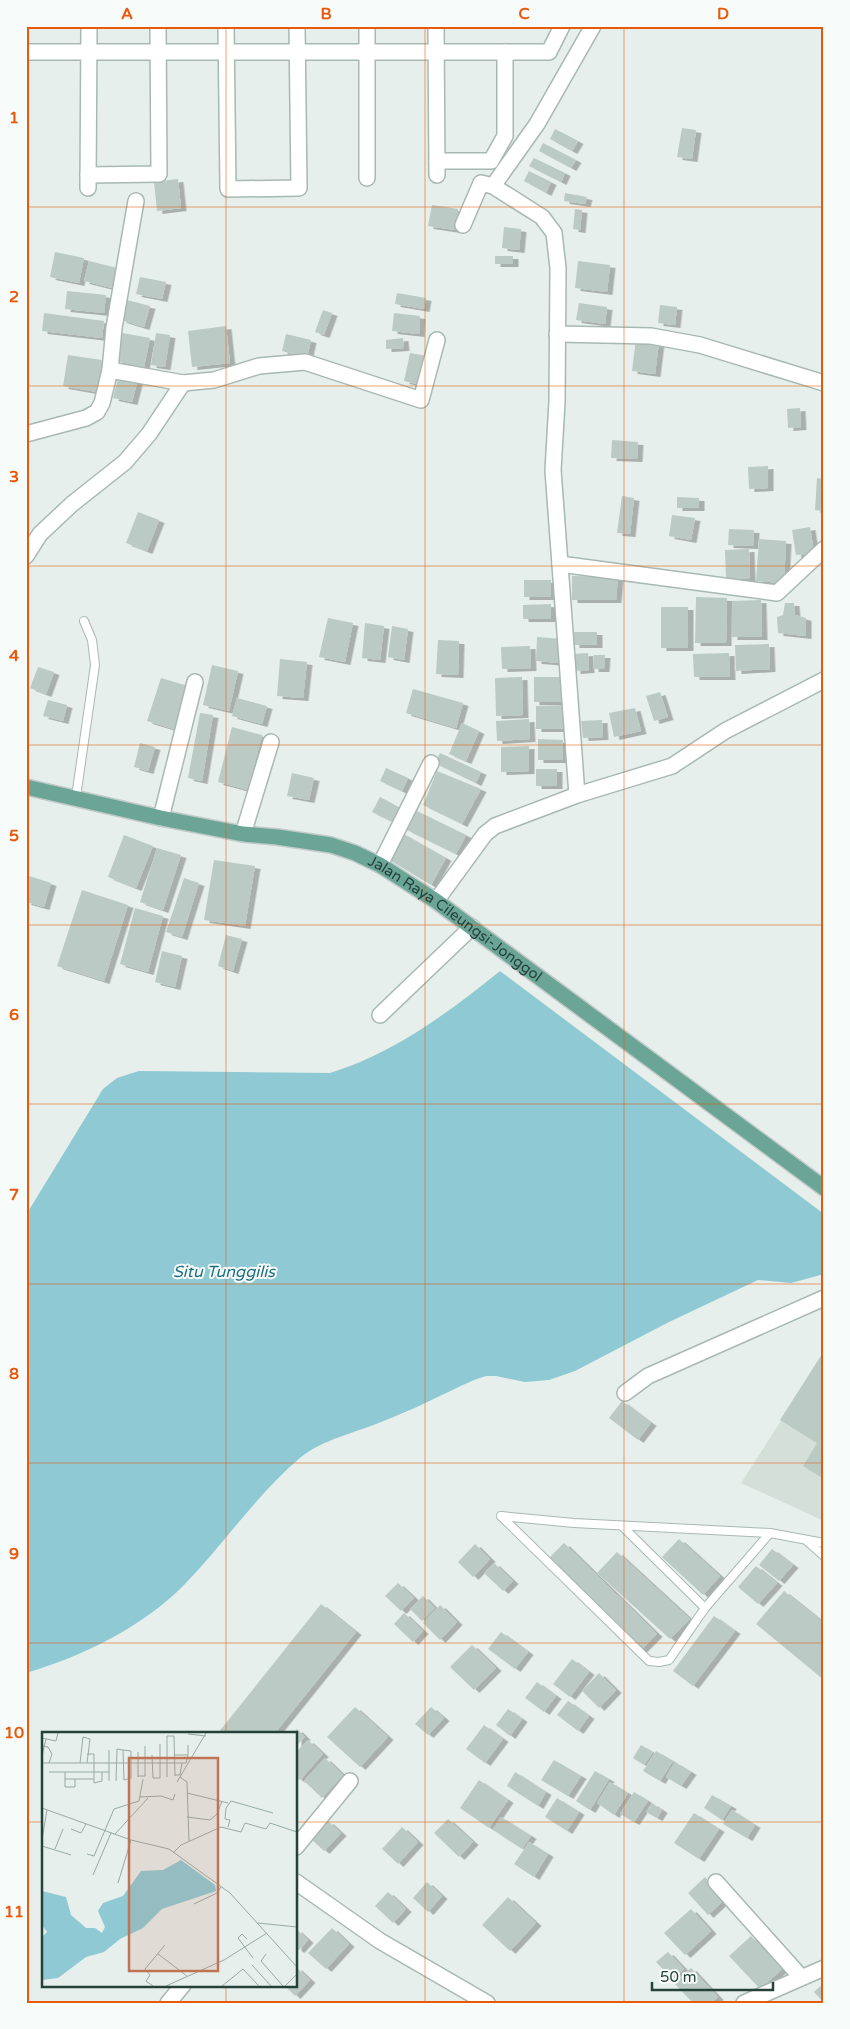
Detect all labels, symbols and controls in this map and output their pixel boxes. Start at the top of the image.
text: A [121,4,133,24]
text: B [320,4,332,24]
text: C [518,4,530,24]
text: D [717,4,729,24]
text: 1 [9,108,19,128]
text: 2 [9,287,19,307]
text: 3 [9,467,19,487]
text: 4 [9,646,19,666]
text: 5 [9,826,19,846]
street label: Jalan Raya Cileungsi-Jonggol [365,852,546,985]
text: 6 [9,1005,19,1025]
text: 7 [9,1185,19,1205]
water label: Situ Tunggilis [173,1262,276,1282]
text: 8 [9,1364,19,1384]
text: 9 [9,1544,19,1564]
text: 10 [4,1723,24,1743]
inset map [42,1732,298,1986]
text: 11 [4,1902,24,1922]
scale bar [652,1959,774,1991]
text: 50 m [660,1968,697,1986]

